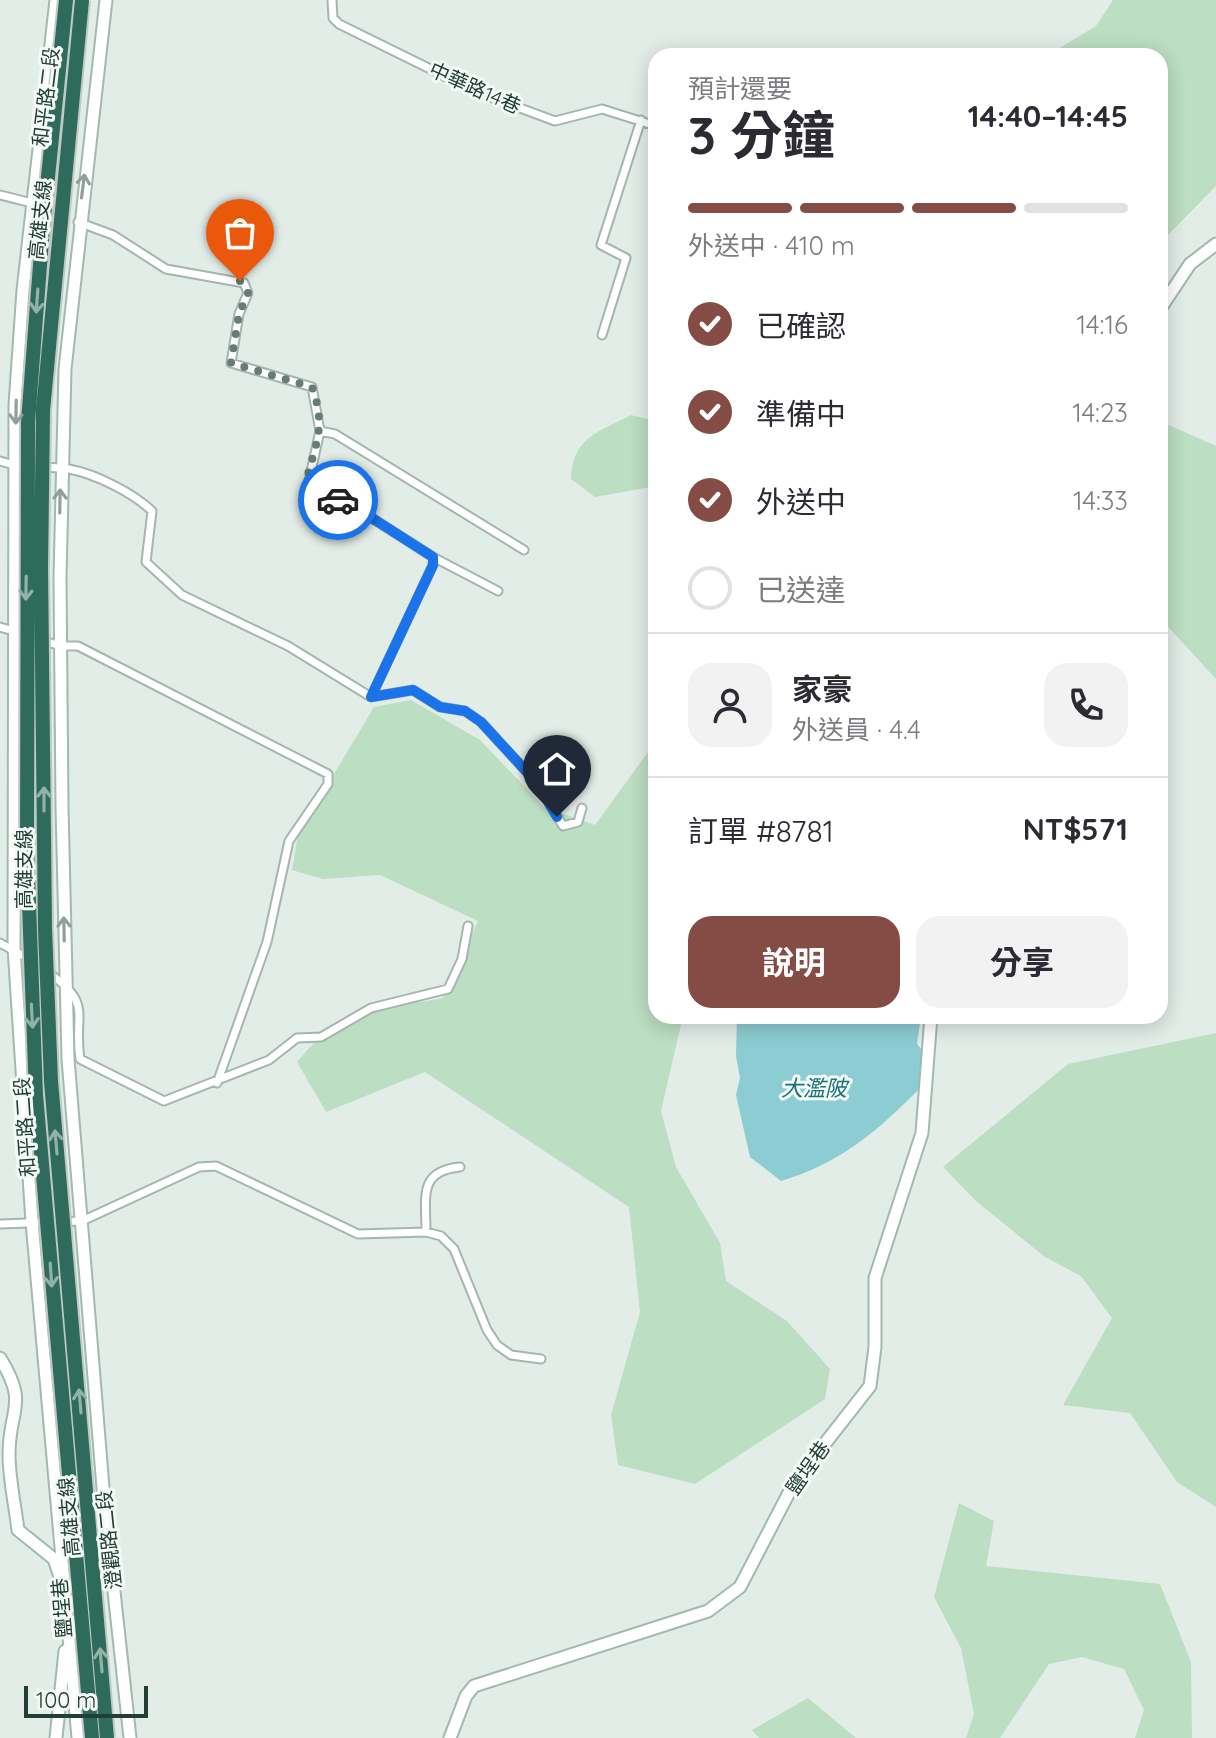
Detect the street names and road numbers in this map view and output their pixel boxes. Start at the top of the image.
street label: 和平路二段 [27,46,64,148]
street label: 中華路14巷 [426,56,525,119]
street label: 高雄支線 [23,179,56,261]
street label: 高雄支線 [11,829,36,909]
street label: 和平路二段 [9,1076,40,1178]
street label: 鹽埕巷 [780,1436,835,1499]
street label: 高雄支線 [53,1476,84,1558]
street label: 澄觀路二段 [91,1489,126,1591]
street label: 鹽埕巷 [46,1577,77,1639]

